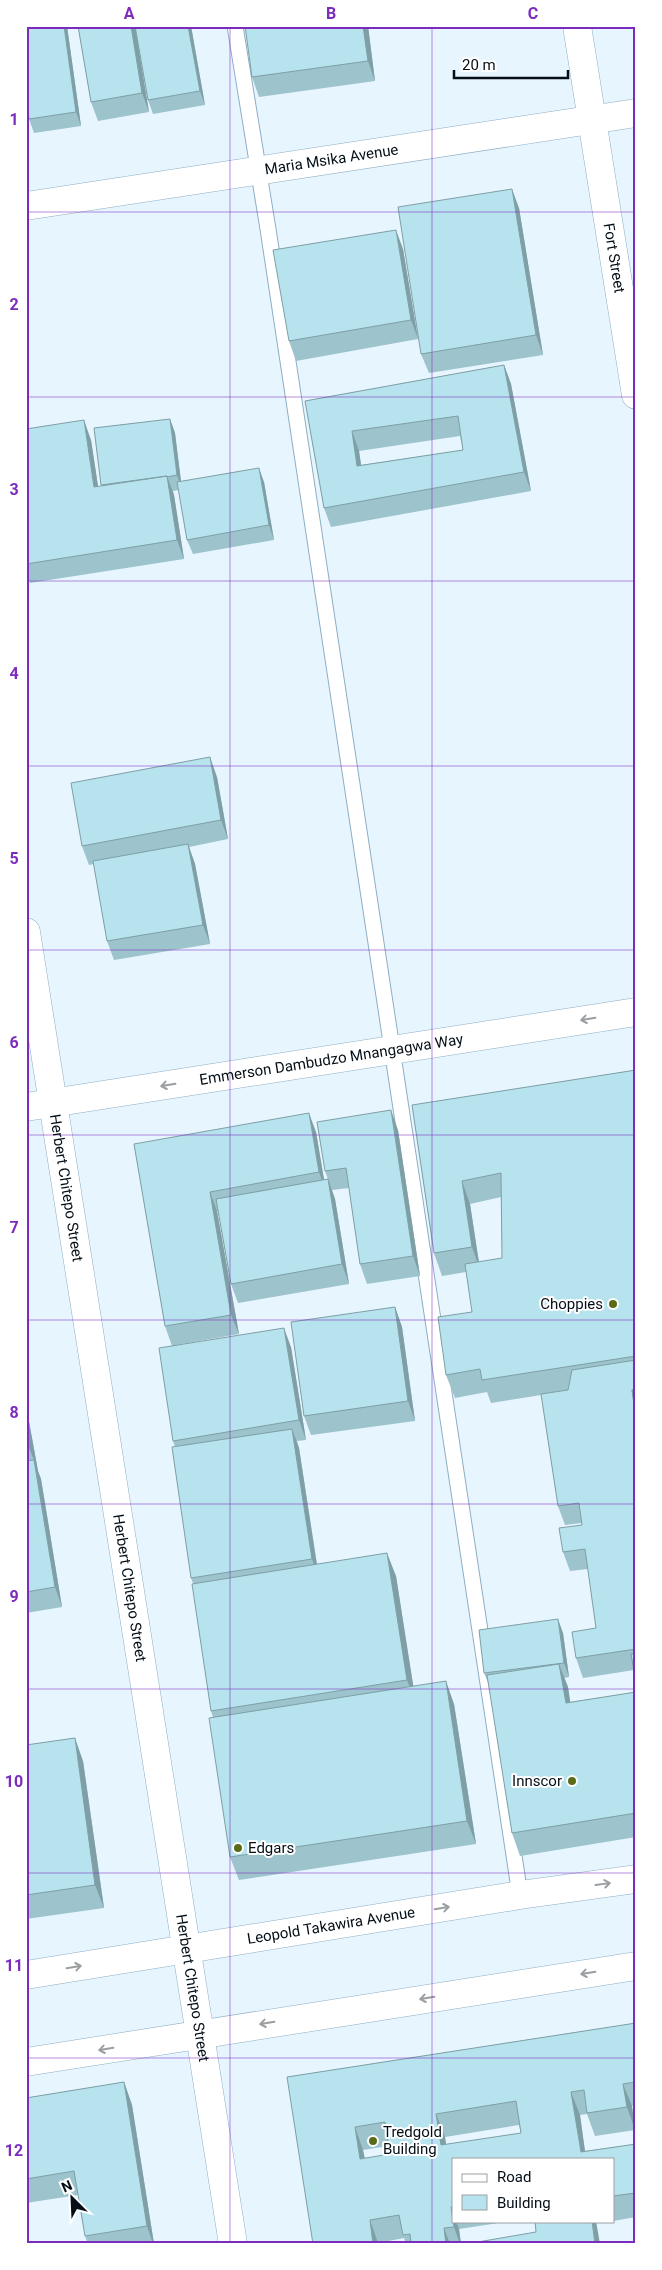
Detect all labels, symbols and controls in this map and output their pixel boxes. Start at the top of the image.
text: A [124,4,135,23]
text: B [326,4,336,23]
text: C [528,4,538,23]
scale bar [454,48,568,80]
text: 20 m [462,56,496,74]
text: 1 [9,110,19,129]
street label: Maria Msika Avenue [263,140,400,179]
street label: Fort Street [600,222,629,294]
text: 2 [9,295,19,314]
text: 3 [9,480,19,499]
text: 4 [9,664,19,683]
text: 5 [9,849,19,868]
one-way arrow [580,1015,596,1025]
street label: Emmerson Dambudzo Mnangagwa Way [198,1030,464,1089]
text: 6 [9,1033,19,1052]
one-way arrow [160,1081,176,1091]
street label: Herbert Chitepo Street [46,1113,87,1263]
text: 7 [9,1218,19,1237]
place label: Choppies [540,1295,603,1313]
marker: Choppies [607,1298,619,1310]
text: 8 [9,1403,19,1422]
street label: Herbert Chitepo Street [109,1513,150,1663]
text: 9 [9,1587,19,1606]
text: 10 [5,1772,23,1791]
place label: Innscor [512,1772,562,1790]
marker: Innscor [566,1775,578,1787]
place label: Edgars [248,1839,294,1857]
marker: Edgars [232,1842,244,1854]
one-way arrow [594,1878,610,1888]
street label: Leopold Takawira Avenue [246,1903,416,1948]
one-way arrow [434,1903,450,1913]
street label: Herbert Chitepo Street [172,1913,213,2063]
text: 11 [5,1956,23,1975]
one-way arrow [66,1962,82,1972]
one-way arrow [580,1968,596,1978]
one-way arrow [419,1994,435,2004]
one-way arrow [259,2019,275,2029]
one-way arrow [98,2044,114,2054]
place label: Tredgold Building [383,2123,442,2158]
marker: Tredgold Building [367,2135,379,2147]
text: 12 [5,2141,23,2160]
legend [452,2158,614,2222]
text: Road [497,2168,531,2186]
north arrow [48,2172,98,2222]
text: N [59,2177,74,2195]
text: Building [497,2194,551,2212]

